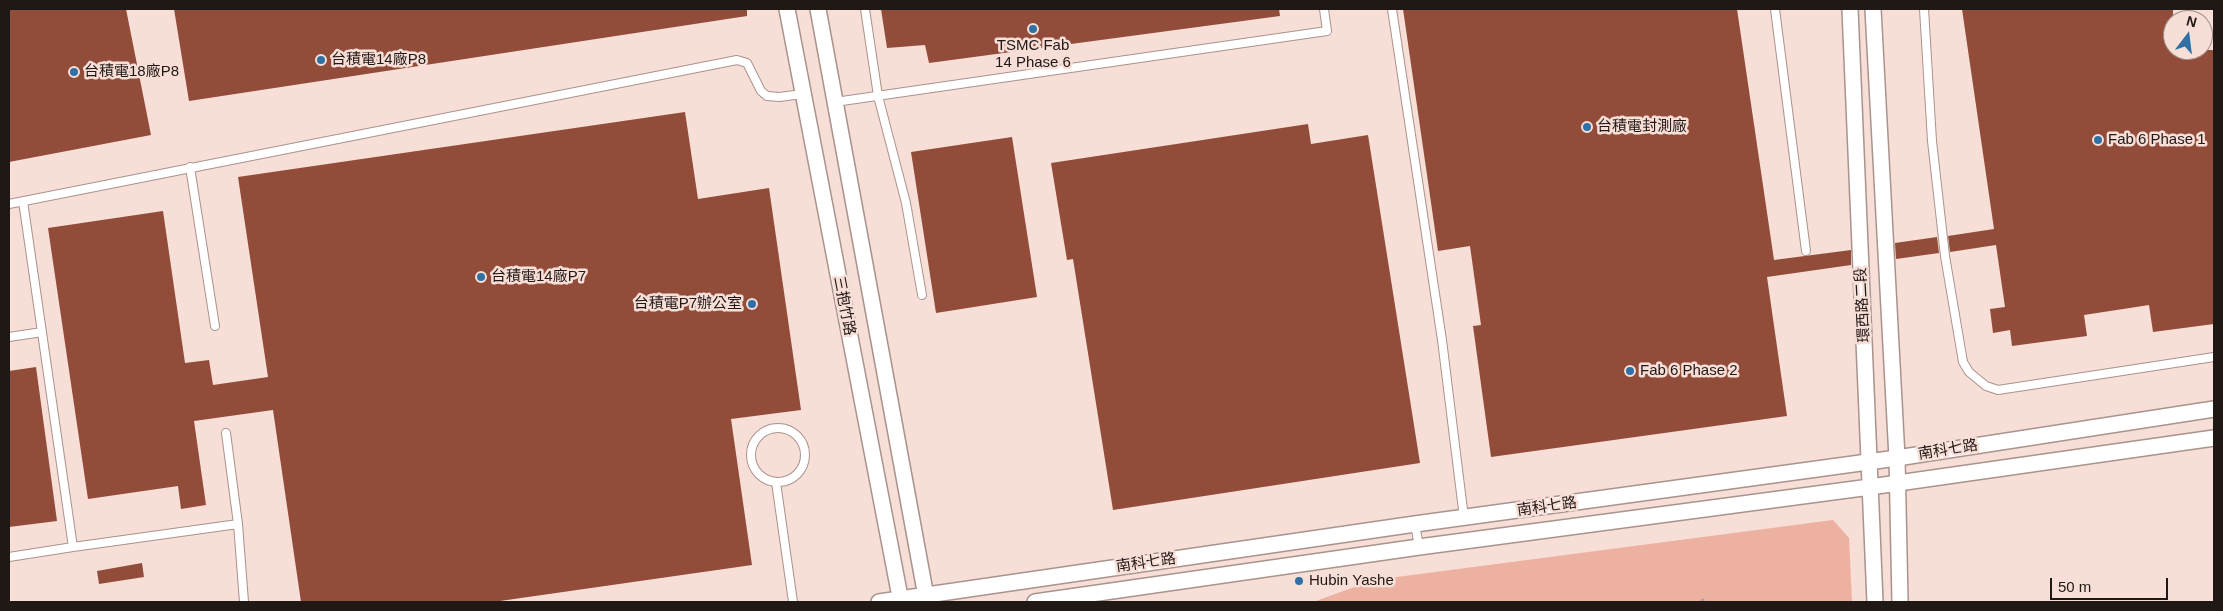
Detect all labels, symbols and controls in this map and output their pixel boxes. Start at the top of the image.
north arrow [2163,10,2213,60]
text: N [2185,12,2199,31]
marker: TSMC Fab 14 Phase 6 [1027,23,1039,35]
place label: TSMC Fab 14 Phase 6 [995,37,1071,72]
place label: 台積電14廠P8 [331,51,426,69]
marker: 台積電14廠P8 [315,54,327,66]
place label: 台積電18廠P8 [84,63,179,81]
marker: 台積電18廠P8 [68,66,80,78]
place label: 台積電封測廠 [1597,118,1687,136]
marker: 台積電封測廠 [1581,121,1593,133]
place label: Fab 6 Phase 1 [2108,131,2206,149]
marker: Fab 6 Phase 1 [2092,134,2104,146]
street label: 環西路二段 [1852,267,1874,343]
place label: 台積電14廠P7 [491,268,586,286]
marker: 台積電14廠P7 [475,271,487,283]
street label: 三抱竹路 [829,275,859,337]
place label: 台積電P7辦公室 [634,295,742,313]
marker: 台積電P7辦公室 [746,298,758,310]
place label: Fab 6 Phase 2 [1640,362,1738,380]
marker: Fab 6 Phase 2 [1624,365,1636,377]
street label: 南科七路 [1917,436,1979,464]
street label: 南科七路 [1516,494,1578,520]
street label: 南科七路 [1115,550,1177,576]
scale bar [2053,568,2170,600]
place label: Hubin Yashe [1309,572,1394,590]
marker: Hubin Yashe [1293,575,1305,587]
text: 50 m [2058,578,2091,595]

